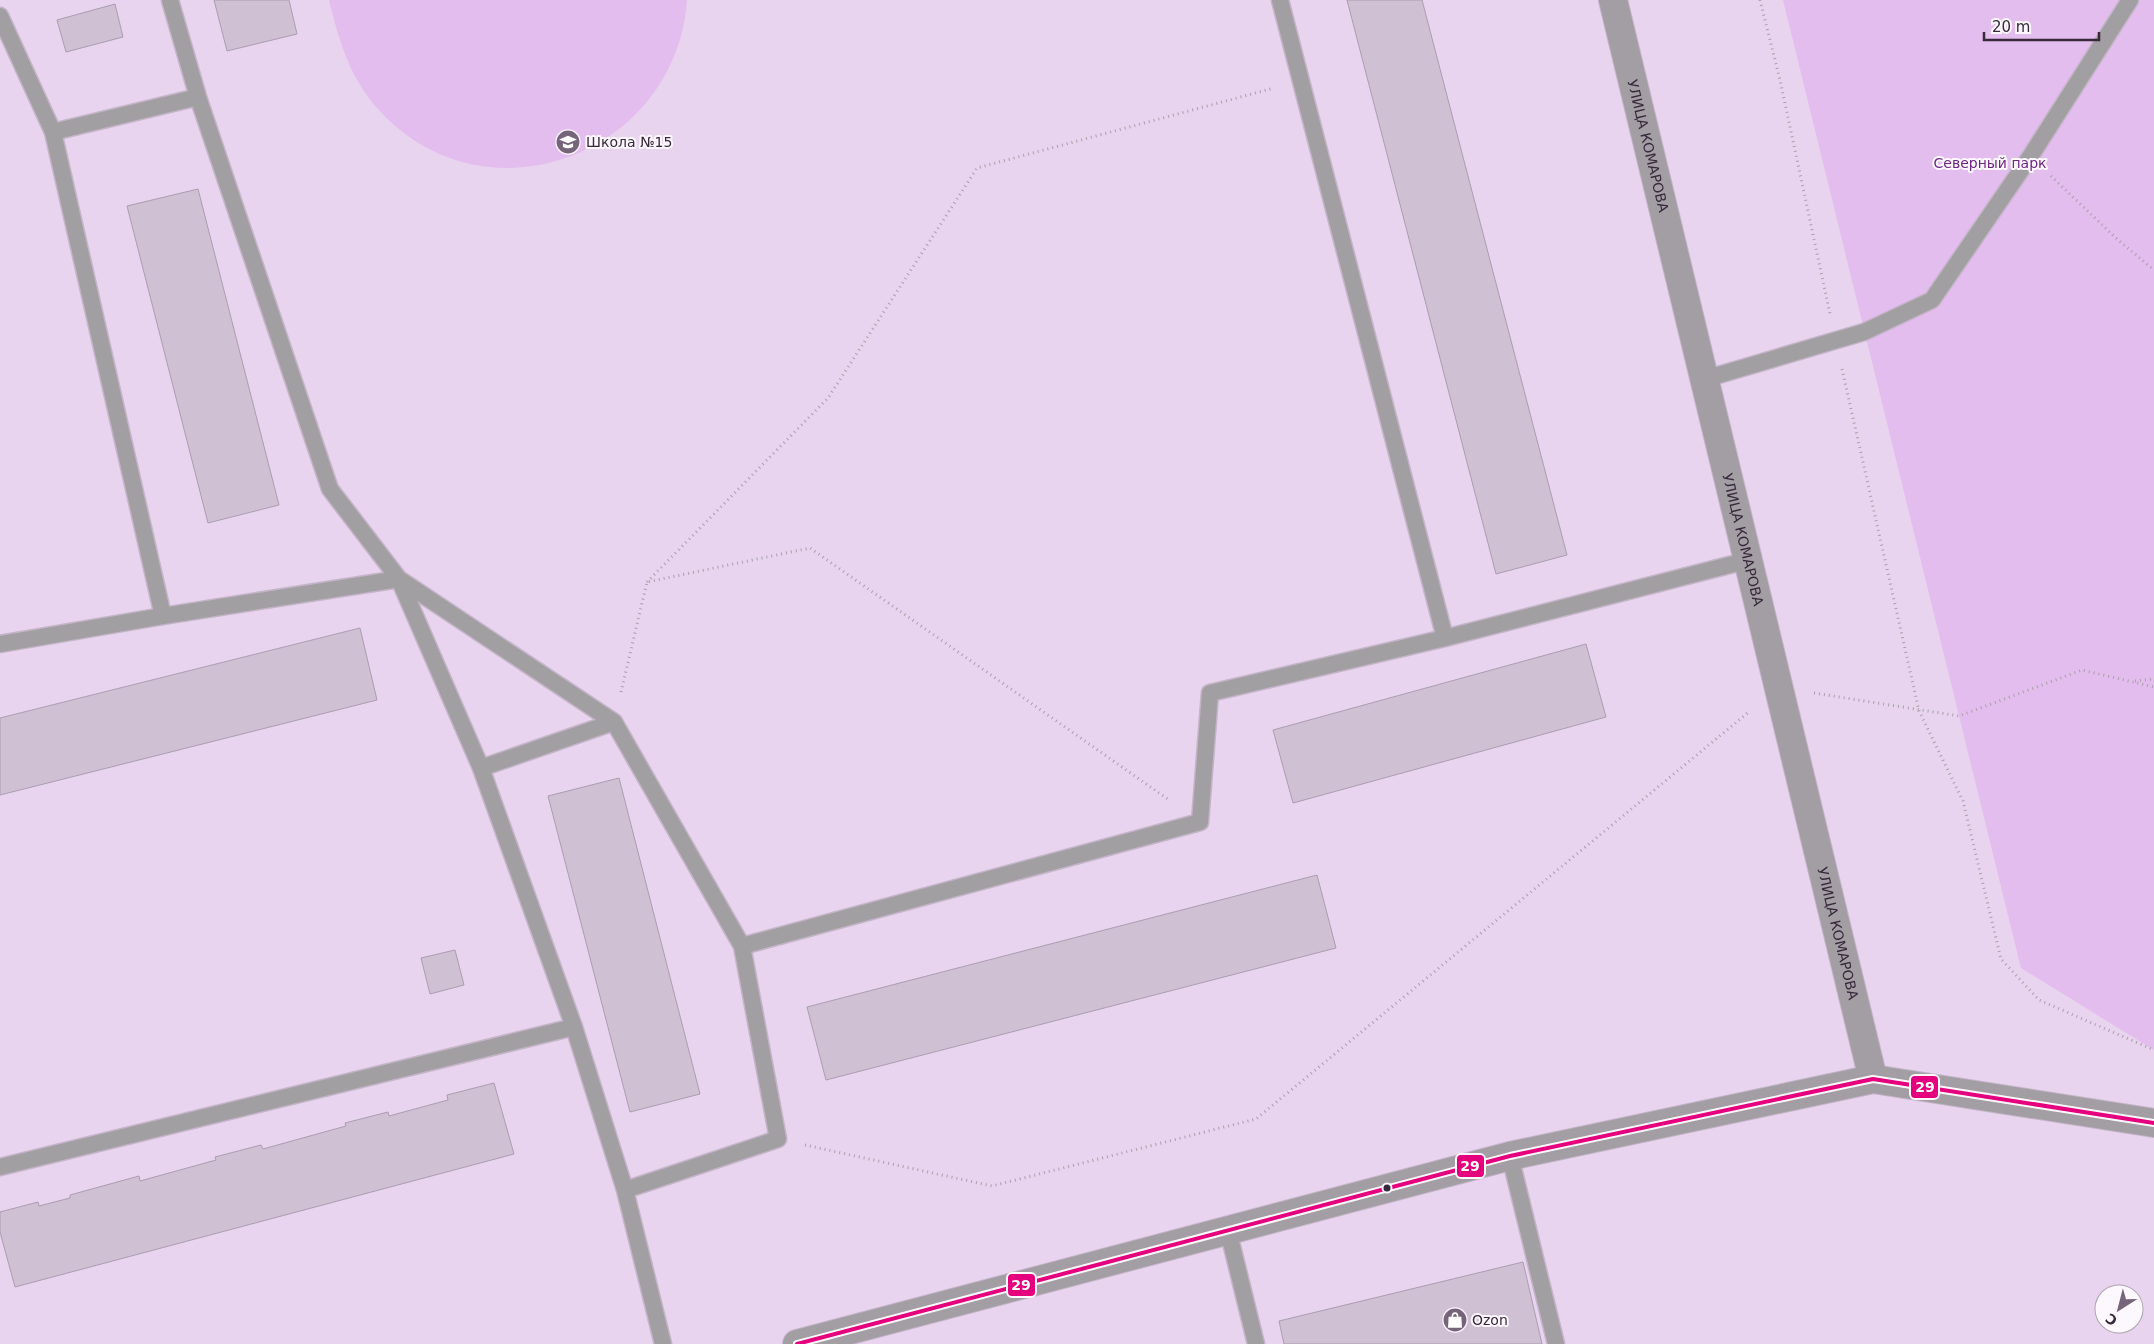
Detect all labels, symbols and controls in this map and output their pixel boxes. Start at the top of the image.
scale bar [1984,10,2099,42]
text: 20 m [1992,18,2030,36]
street label: УЛИЦА КОМАРОВА [1624,78,1672,214]
school or university icon: Школа №15 [555,129,581,155]
place label: Школа №15 [586,134,672,150]
park label: Северный парк [1934,155,2046,171]
street label: УЛИЦА КОМАРОВА [1719,472,1767,608]
street label: УЛИЦА КОМАРОВА [1814,865,1862,1002]
line badge: 29 [1910,1075,1939,1099]
text: 29 [1915,1079,1935,1095]
line badge: 29 [1456,1154,1485,1178]
text: 29 [1460,1158,1480,1174]
unlabelled marker [1382,1183,1392,1193]
line badge: 29 [1007,1273,1036,1297]
text: 29 [1011,1277,1031,1293]
north arrow [2094,1284,2144,1334]
shop icon: Ozon [1442,1307,1468,1333]
text: С [2102,1310,2120,1329]
place label: Ozon [1472,1312,1508,1328]

